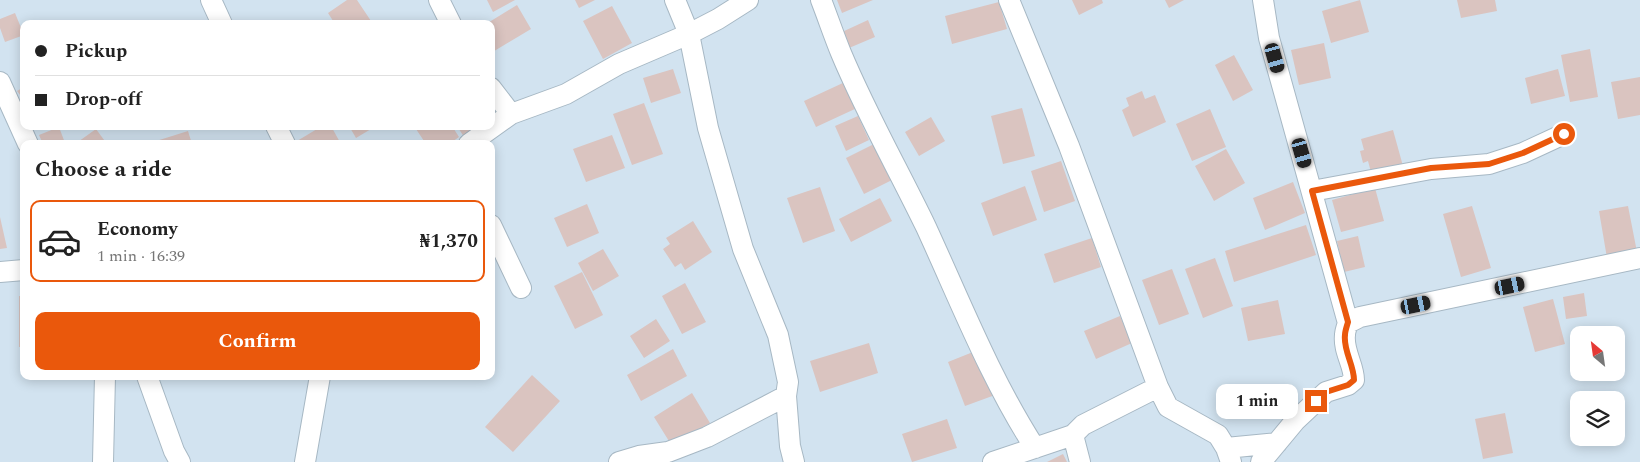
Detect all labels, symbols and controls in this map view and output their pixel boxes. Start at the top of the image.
text: Pickup [65,37,127,66]
car [1263,42,1286,74]
text: Drop-off [65,85,142,114]
route start [1553,123,1575,145]
car [1290,137,1313,169]
text: Choose a ride [35,153,172,186]
text: Economy [97,215,178,244]
icon: car [37,219,82,264]
text: ₦1,370 [420,227,478,256]
text: 1 min · 16:39 [97,244,185,268]
car [1493,276,1526,296]
car [1399,295,1432,315]
button: Confirm [35,312,480,370]
north arrow [1570,326,1625,381]
map controls [1570,326,1625,446]
callout: 1 min [1216,384,1298,418]
text: 1 min [1236,389,1278,413]
route end [1305,390,1327,412]
button: layers [1570,391,1625,446]

